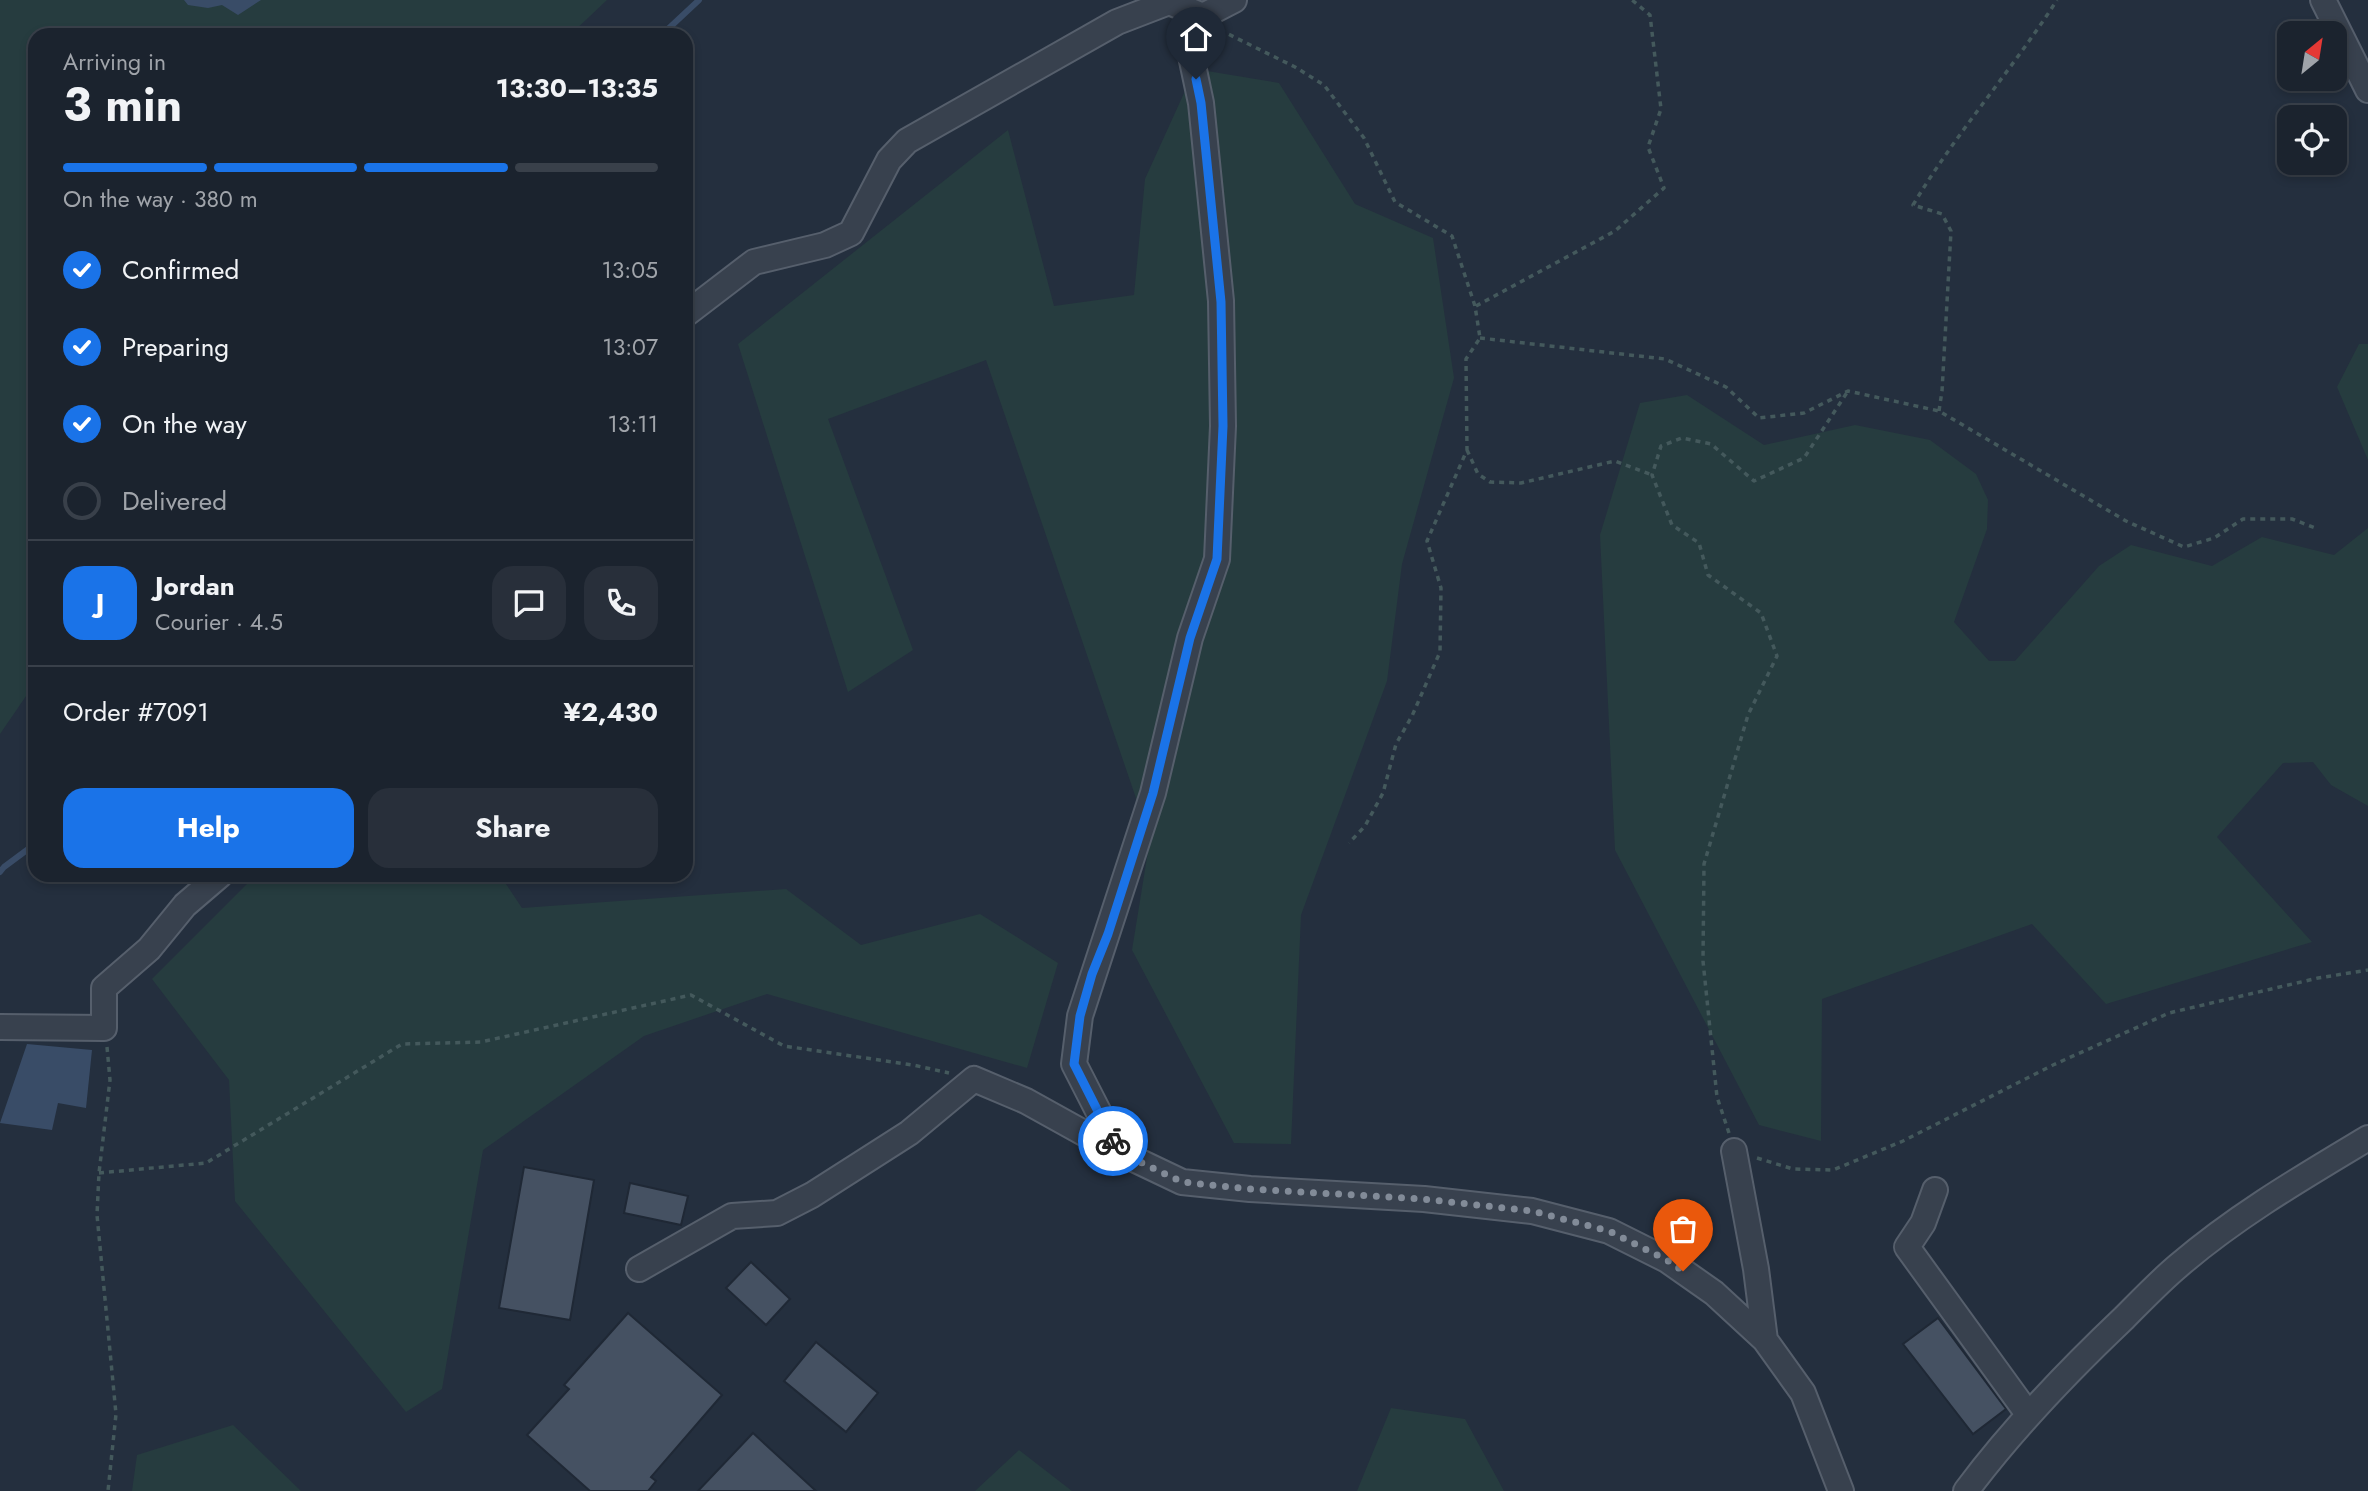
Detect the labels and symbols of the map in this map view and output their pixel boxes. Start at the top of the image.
pin [1166,7,1226,79]
north arrow [2277,21,2347,91]
courier [1078,1106,1148,1176]
pin [1653,1199,1713,1271]

